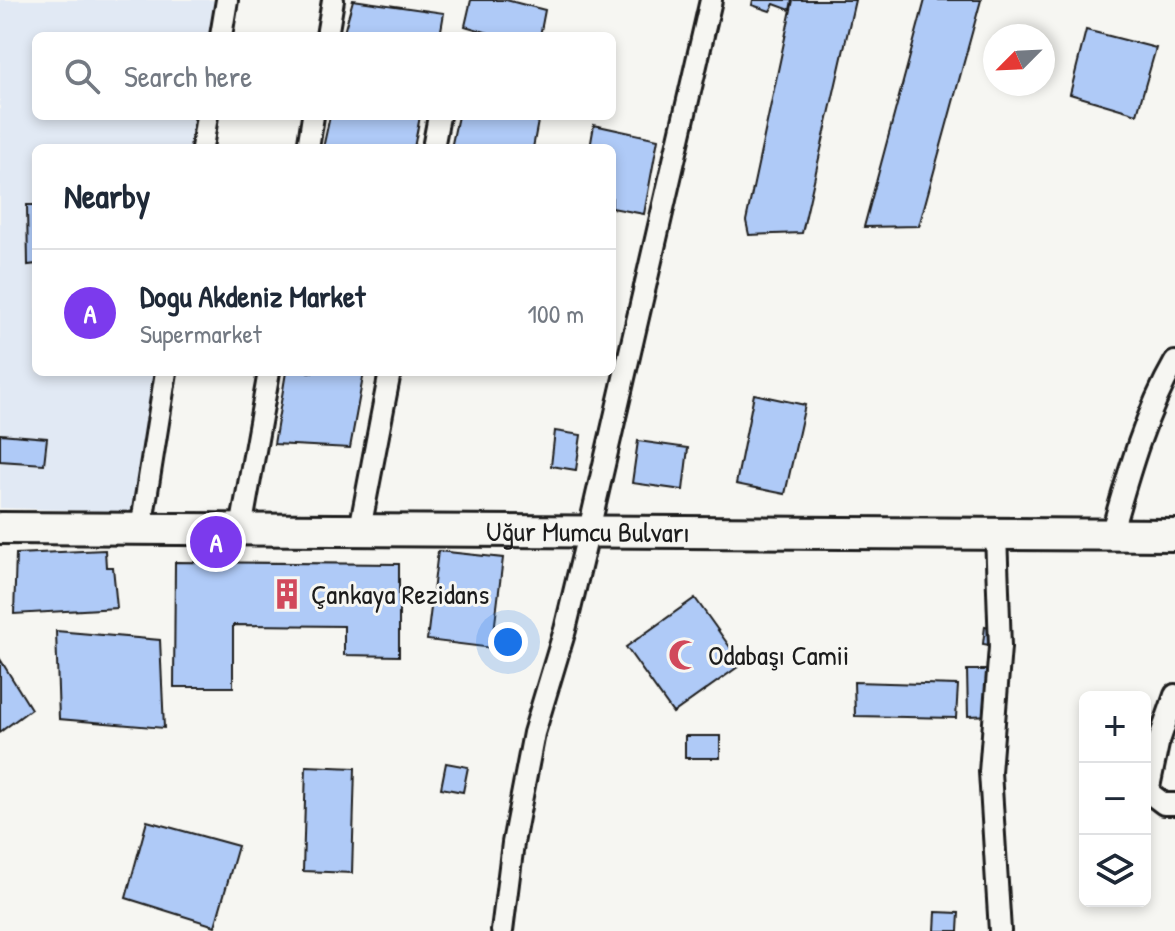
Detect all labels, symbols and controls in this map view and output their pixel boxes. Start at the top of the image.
north arrow [983,24,1055,96]
search box [32,32,616,120]
icon: search [60,54,104,98]
text: Search here [124,56,252,96]
text: Nearby [64,173,150,219]
text: Dogu Akdeniz Market [140,276,365,316]
text: A [84,296,96,331]
text: 100 m [528,296,584,331]
text: Supermarket [140,316,262,351]
pin: A [190,512,242,572]
street label: Uğur Mumcu Bulvarı [486,512,690,551]
place label: Çankaya Rezidans [311,575,489,613]
building icon: Çankaya Rezidans [270,577,304,611]
your location [488,622,528,662]
place label: Odabaşı Camii [708,636,849,674]
mosque icon: Odabaşı Camii [667,638,701,672]
map controls [1079,691,1151,907]
button: + [1079,691,1151,763]
button: − [1079,763,1151,835]
button: layers [1079,835,1151,907]

